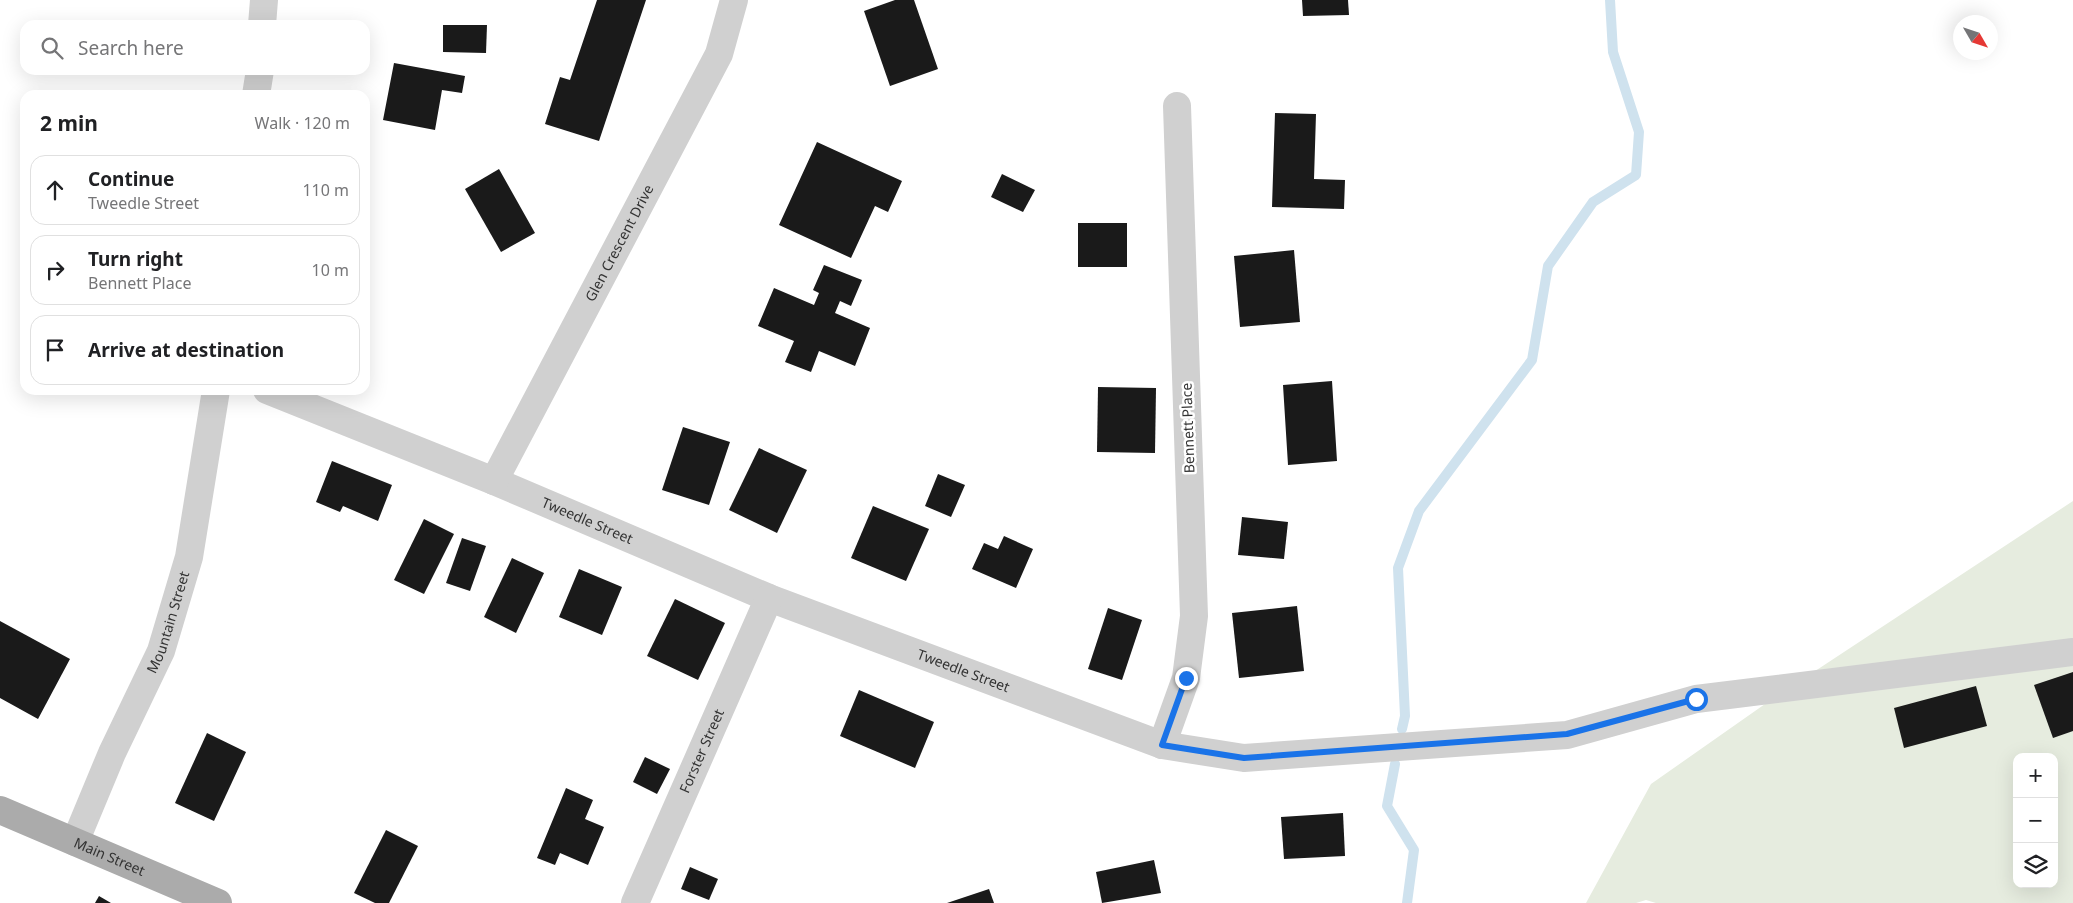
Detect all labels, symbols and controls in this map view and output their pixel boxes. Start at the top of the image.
north arrow [1953,15,1998,60]
search box [20,20,370,75]
icon: search [38,34,66,62]
text: Search here [78,35,184,61]
text: 2 min [40,109,98,137]
text: Walk · 120 m [255,112,350,134]
text: Continue [88,166,174,192]
icon: ahead [41,176,69,204]
text: 110 m [302,179,349,201]
street label: Glen Crescent Drive [580,181,658,305]
text: Tweedle Street [88,192,199,214]
text: Turn right [88,246,183,272]
icon: right [41,256,69,284]
text: 10 m [312,259,349,281]
text: Bennett Place [88,272,191,294]
icon: arrive [41,336,69,364]
text: Arrive at destination [88,337,284,363]
street label: Bennett Place [1176,382,1199,474]
street label: Tweedle Street [539,492,636,548]
street label: Mountain Street [142,569,193,676]
street label: Tweedle Street [915,644,1012,696]
route end [1175,667,1198,690]
route start [1685,688,1708,711]
street label: Forster Street [675,706,728,796]
map controls [2013,753,2058,888]
button: + [2013,753,2058,798]
button: − [2013,798,2058,843]
street label: Main Street [71,833,148,880]
button: layers [2013,843,2058,888]

